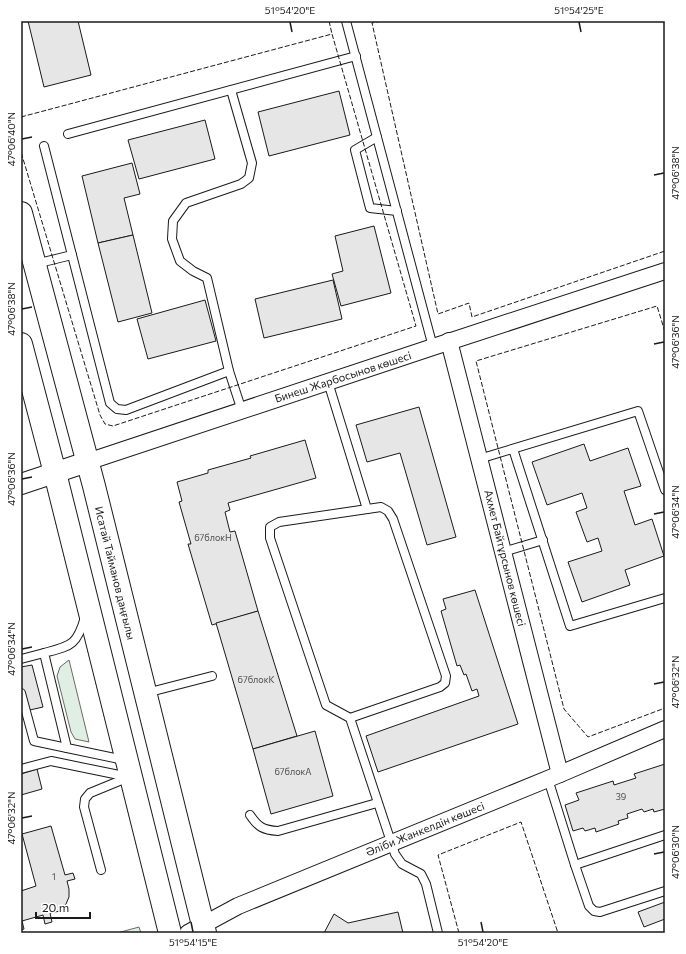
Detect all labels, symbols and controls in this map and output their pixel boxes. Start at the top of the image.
text: 51°54'20"E [265,4,315,16]
text: 51°54'25"E [554,4,604,16]
text: 47°06'40"N [5,112,17,166]
text: 47°06'38"N [669,146,681,200]
text: 47°06'38"N [5,282,17,336]
text: 47°06'36"N [669,315,681,369]
street label: Бинеш Жарбосынов көшесі [273,348,413,405]
text: 47°06'36"N [5,452,17,506]
text: 47°06'34"N [669,485,681,539]
street label: Ахмет Байтұрсынов көшесі [482,488,529,628]
street label: Исатай Тайманов даңғылы [93,505,138,641]
house number: 67блокН [194,532,232,543]
text: 47°06'34"N [5,622,17,676]
text: 47°06'32"N [669,656,681,708]
house number: 67блокK [238,674,275,685]
house number: 67блокA [274,766,312,777]
house number: 39 [616,791,626,802]
text: 47°06'32"N [5,792,17,844]
street label: Әліби Жанкелдін көшесі [364,799,486,858]
text: 47°06'30"N [669,825,681,879]
house number: 1 [52,871,56,882]
scale bar [36,894,90,920]
text: 20 m [42,900,69,914]
text: 51°54'15"E [169,936,217,948]
text: 51°54'20"E [458,936,508,948]

